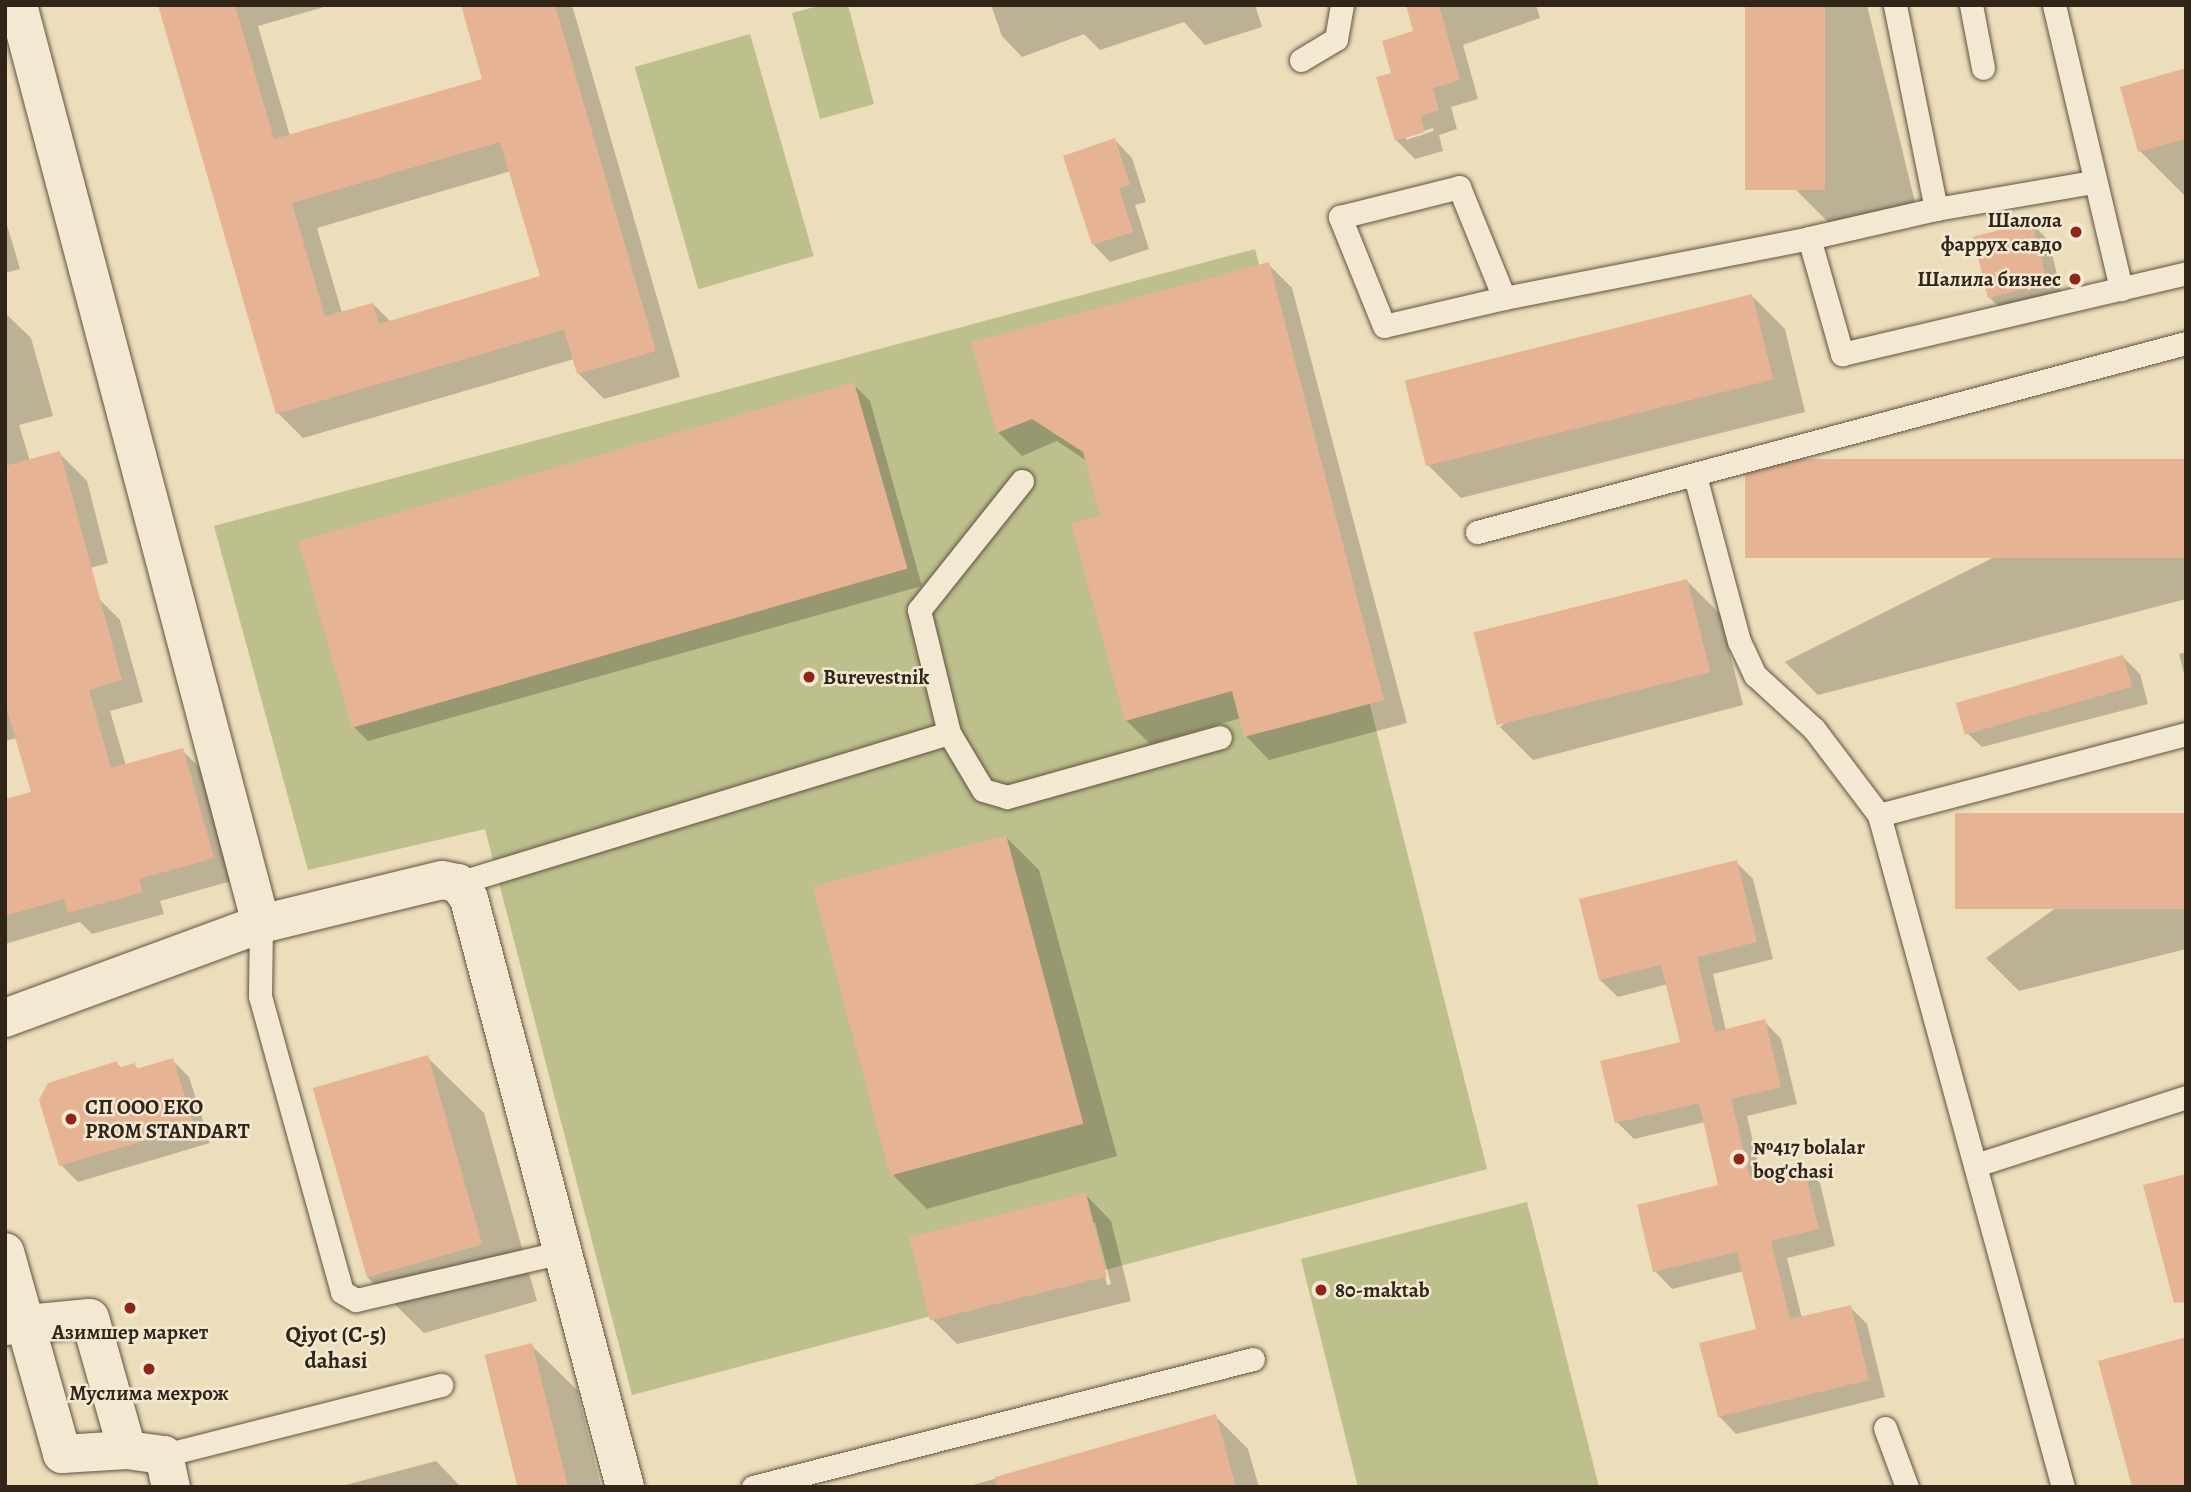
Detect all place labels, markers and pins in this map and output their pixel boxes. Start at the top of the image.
place label: Шалола фаррух савдо [1941,207,2062,257]
marker: Шалола фаррух савдо [2068,224,2084,240]
place label: Шалила бизнес [1917,266,2061,292]
marker: Шалила бизнес [2067,271,2083,287]
place label: Burevestnik [823,664,929,690]
marker: Burevestnik [801,669,817,685]
place label: СП ООО EKO PROM STANDART [85,1094,250,1144]
marker: СП ООО EKO PROM STANDART [63,1111,79,1127]
place label: №417 bolalar bog'chasi [1753,1134,1865,1184]
marker: №417 bolalar bog'chasi [1731,1151,1747,1167]
place label: 80-maktab [1335,1277,1430,1303]
marker: 80-maktab [1313,1282,1329,1298]
marker: Азимшер маркет [122,1300,138,1316]
place label: Азимшер маркет [52,1319,208,1345]
marker: Муслима мехрож [141,1361,157,1377]
place label: Муслима мехрож [69,1380,229,1406]

